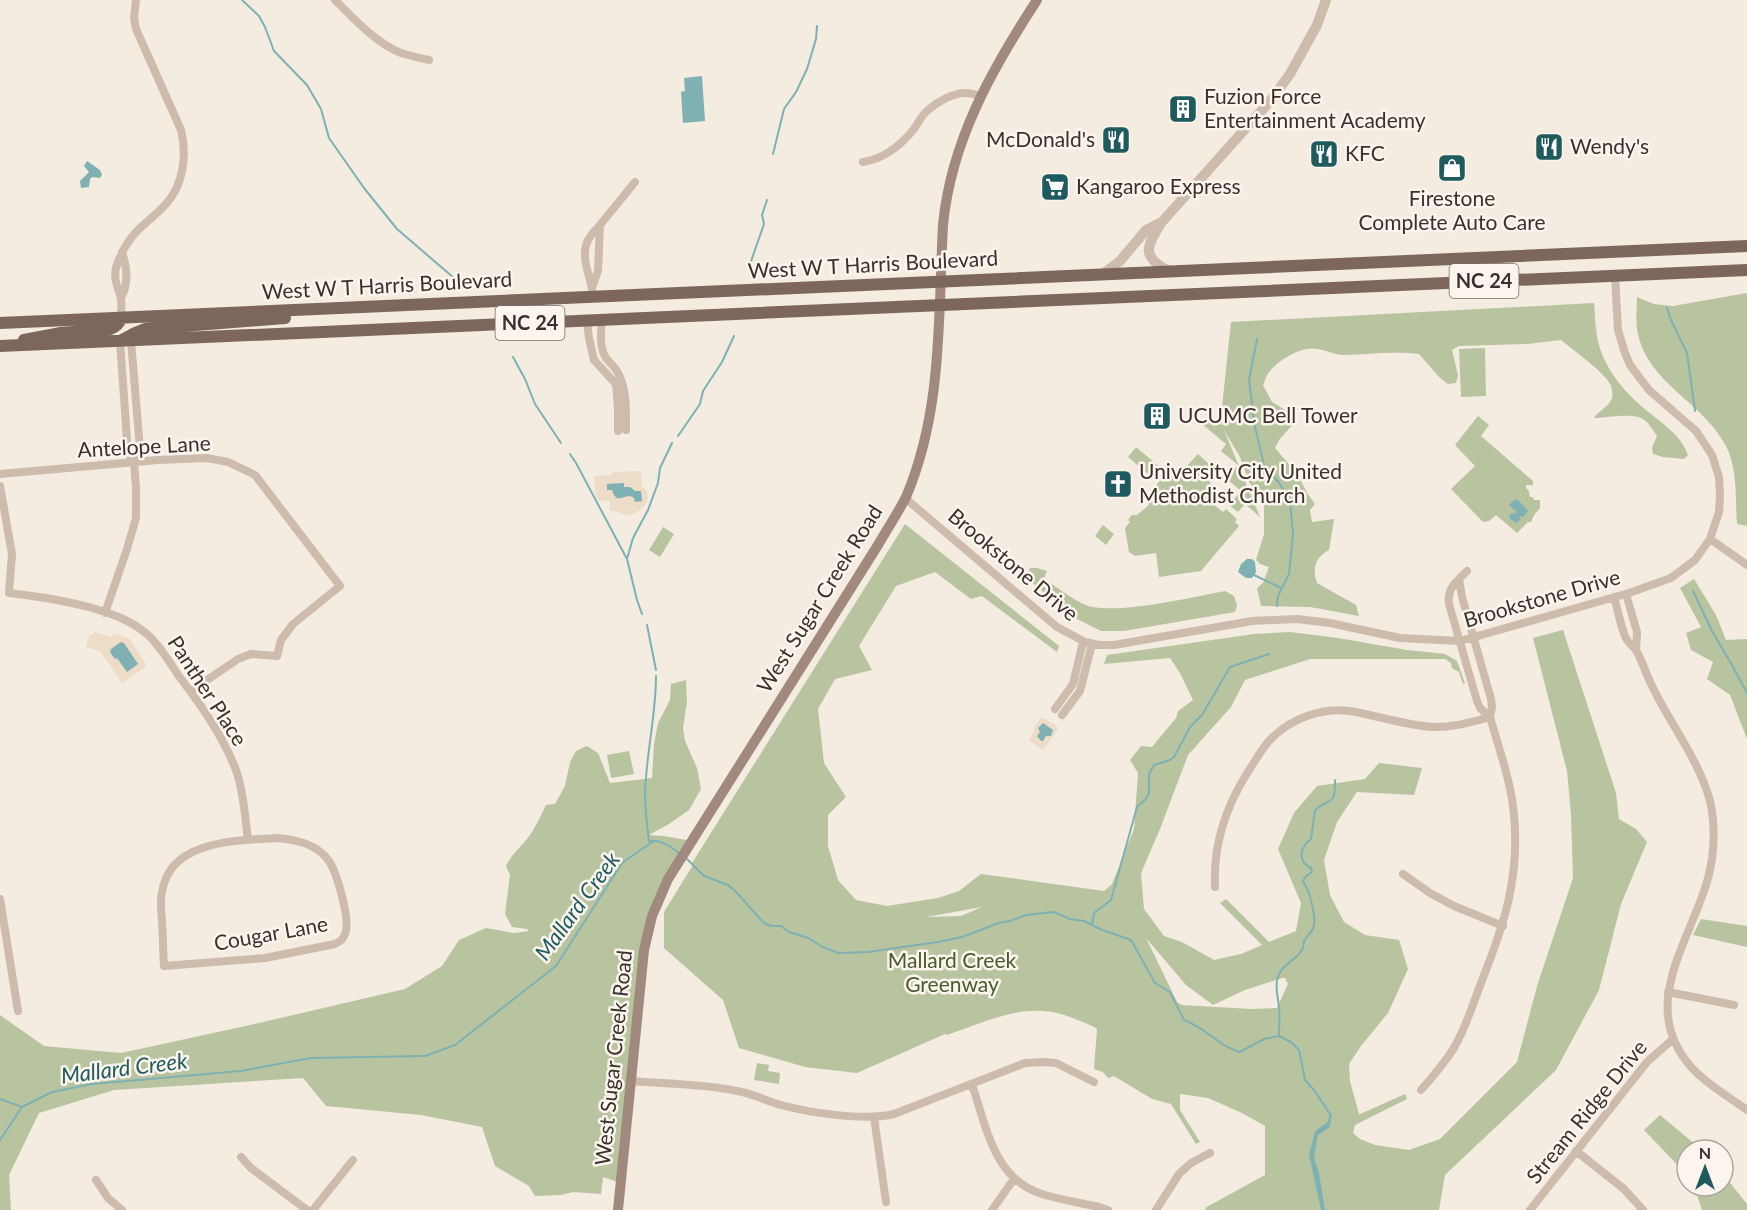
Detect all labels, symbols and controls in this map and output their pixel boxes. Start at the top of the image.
place label: Fuzion Force Entertainment Academy [1204,83,1426,132]
building icon: Fuzion Force Entertainment Academy [1167,93,1199,125]
restaurant icon: McDonald's [1100,124,1132,156]
place label: McDonald's [986,126,1095,151]
restaurant icon: Wendy's [1533,131,1565,163]
place label: Wendy's [1570,133,1649,158]
restaurant icon: KFC [1308,138,1340,170]
place label: KFC [1345,140,1385,165]
shop icon: Firestone Complete Auto Care [1436,152,1468,184]
supermarket icon: Kangaroo Express [1039,171,1071,203]
place label: Kangaroo Express [1076,173,1241,198]
place label: Firestone Complete Auto Care [1358,185,1546,234]
street label: West W T Harris Boulevard [747,244,999,283]
road number: NC 24 [1450,264,1518,298]
street label: West W T Harris Boulevard [261,265,513,304]
road number: NC 24 [496,306,564,340]
building icon: UCUMC Bell Tower [1141,400,1173,432]
place label: UCUMC Bell Tower [1178,402,1358,427]
street label: Antelope Lane [77,430,211,461]
place label: University City United Methodist Church [1139,458,1342,507]
church icon: University City United Methodist Church [1102,468,1134,500]
street label: West Sugar Creek Road [751,500,887,697]
street label: Brookstone Drive [944,502,1084,625]
street label: Brookstone Drive [1460,563,1623,632]
street label: Panther Place [163,631,253,750]
water label: Mallard Creek [528,846,625,965]
street label: Cougar Lane [212,910,330,955]
park label: Mallard Creek Greenway [888,947,1017,996]
street label: West Sugar Creek Road [589,949,636,1167]
street label: Stream Ridge Drive [1520,1034,1651,1188]
water label: Mallard Creek [59,1046,189,1089]
north arrow [1675,1138,1735,1198]
text: N [1699,1143,1711,1162]

